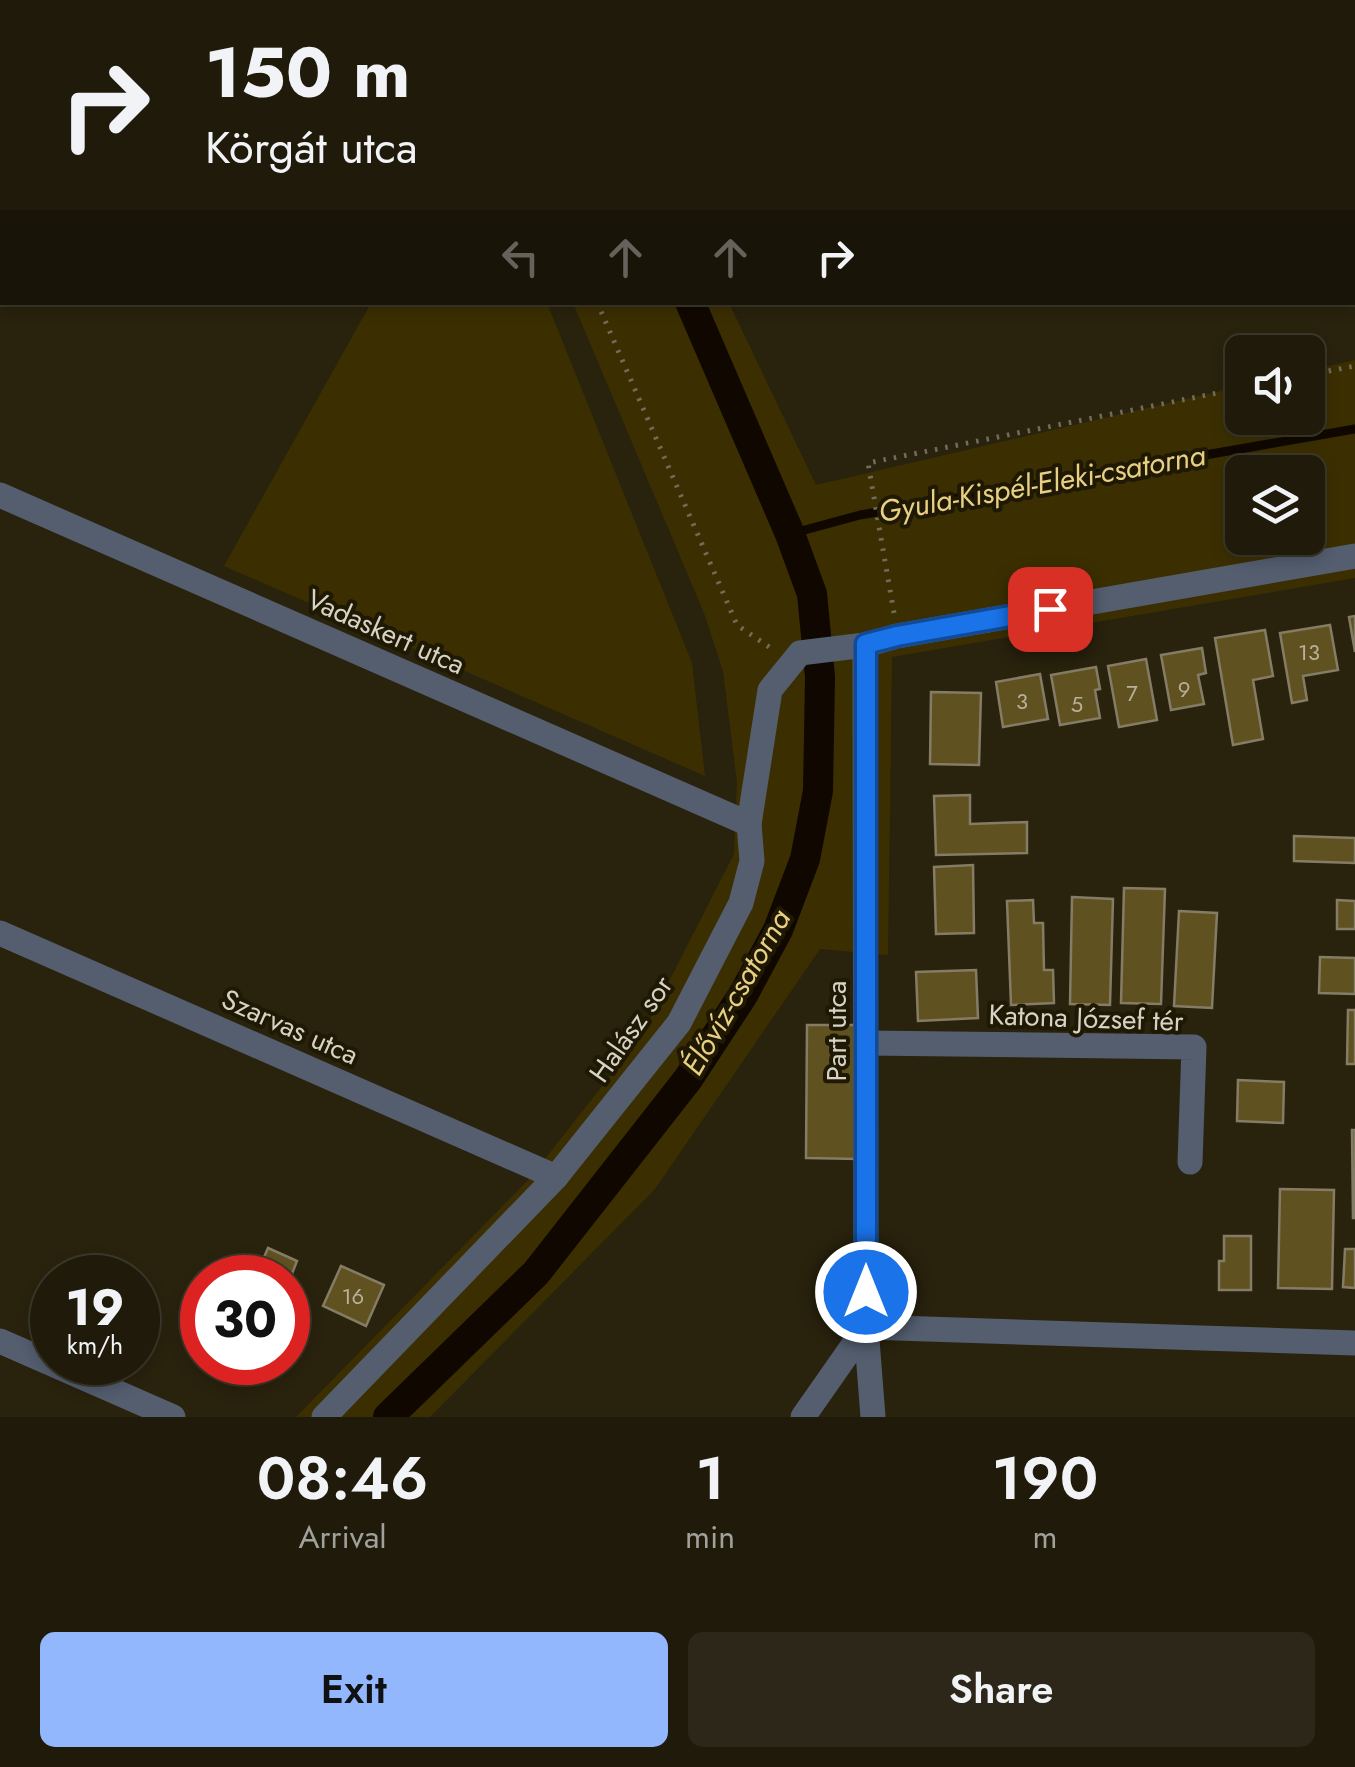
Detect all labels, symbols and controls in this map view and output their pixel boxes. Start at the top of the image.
text: 150 m [205,22,411,123]
icon: right [40,40,170,170]
text: Körgát utca [205,115,418,180]
icon: left [493,230,548,285]
icon: ahead [598,230,653,285]
icon: ahead [703,230,758,285]
icon: right [808,230,863,285]
map controls [1225,335,1325,555]
button: sound [1225,335,1325,435]
water label: Gyula-Kispél-Eleki-csatorna [875,433,1210,533]
button: layers [1225,455,1325,555]
pin [1008,567,1093,652]
street label: Vadaskert utca [300,579,472,685]
icon: arrive [1023,582,1078,637]
house number: 13 [1298,636,1320,668]
house number: 9 [1178,673,1190,705]
house number: 7 [1126,677,1138,709]
house number: 3 [1016,685,1028,717]
house number: 5 [1071,688,1083,720]
water label: Élővíz-csatorna [671,901,801,1083]
street label: Halász sor [579,967,683,1091]
street label: Szarvas utca [215,979,365,1075]
street label: Part utca [816,981,857,1081]
street label: Katona József tér [988,994,1185,1042]
position arrow [814,1240,918,1344]
speed limit sign: 30 [180,1255,310,1385]
text: 19 [66,1271,124,1344]
house number: 16 [342,1280,364,1312]
text: km/h [67,1327,123,1363]
text: 08:46 [257,1435,428,1522]
text: 1 [695,1435,725,1522]
text: 190 [992,1435,1098,1522]
text: Arrival [298,1514,387,1560]
text: min [685,1514,735,1560]
text: m [1033,1514,1058,1560]
button: Exit [40,1632,668,1747]
button: Share [688,1632,1315,1747]

